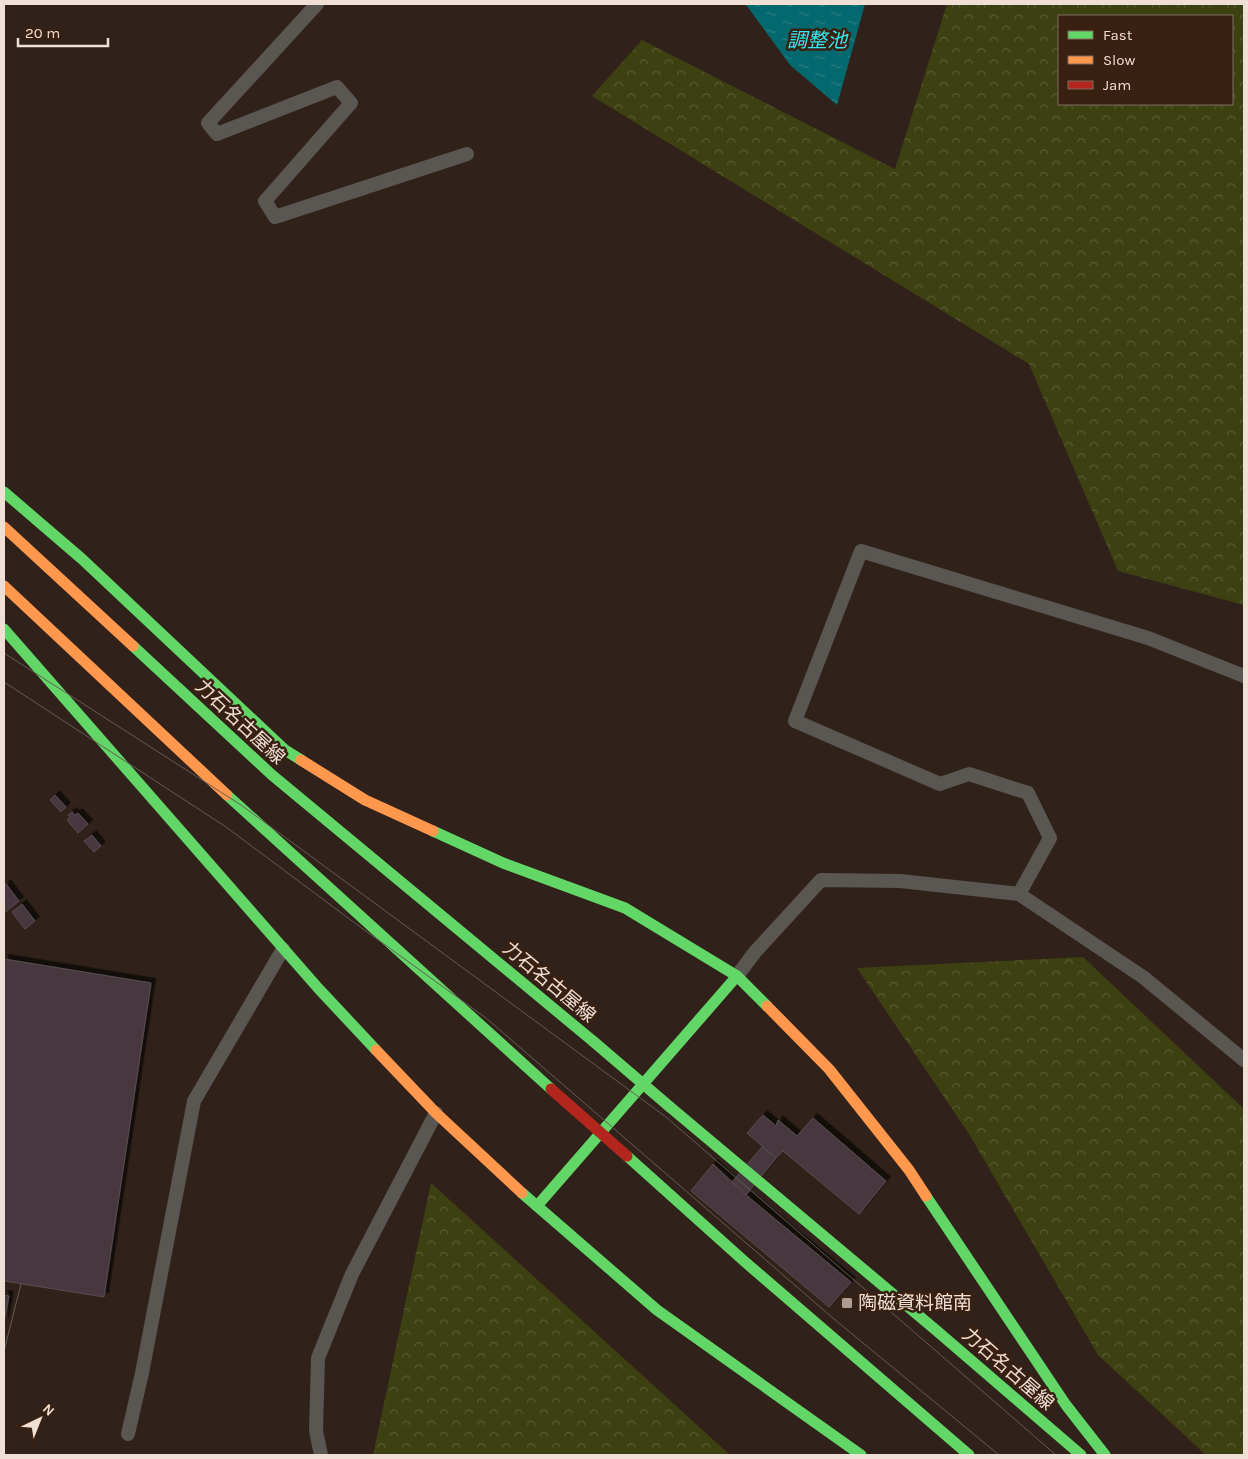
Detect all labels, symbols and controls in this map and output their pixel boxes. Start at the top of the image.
scale bar [18,15,108,47]
legend [1058,15,1233,105]
text: 20 m [25,24,60,42]
text: Fast [1103,26,1133,44]
water label: 調整池 [787,29,849,52]
text: Slow [1103,51,1135,69]
text: Jam [1103,76,1131,94]
street label: 力石名古屋線 [191,675,289,769]
street label: 力石名古屋線 [498,937,600,1027]
place label: 陶磁資料館南 [858,1292,972,1314]
marker: 陶磁資料館南 [840,1296,854,1310]
street label: 力石名古屋線 [958,1323,1058,1415]
north arrow [15,1394,65,1444]
text: N [39,1400,58,1420]

